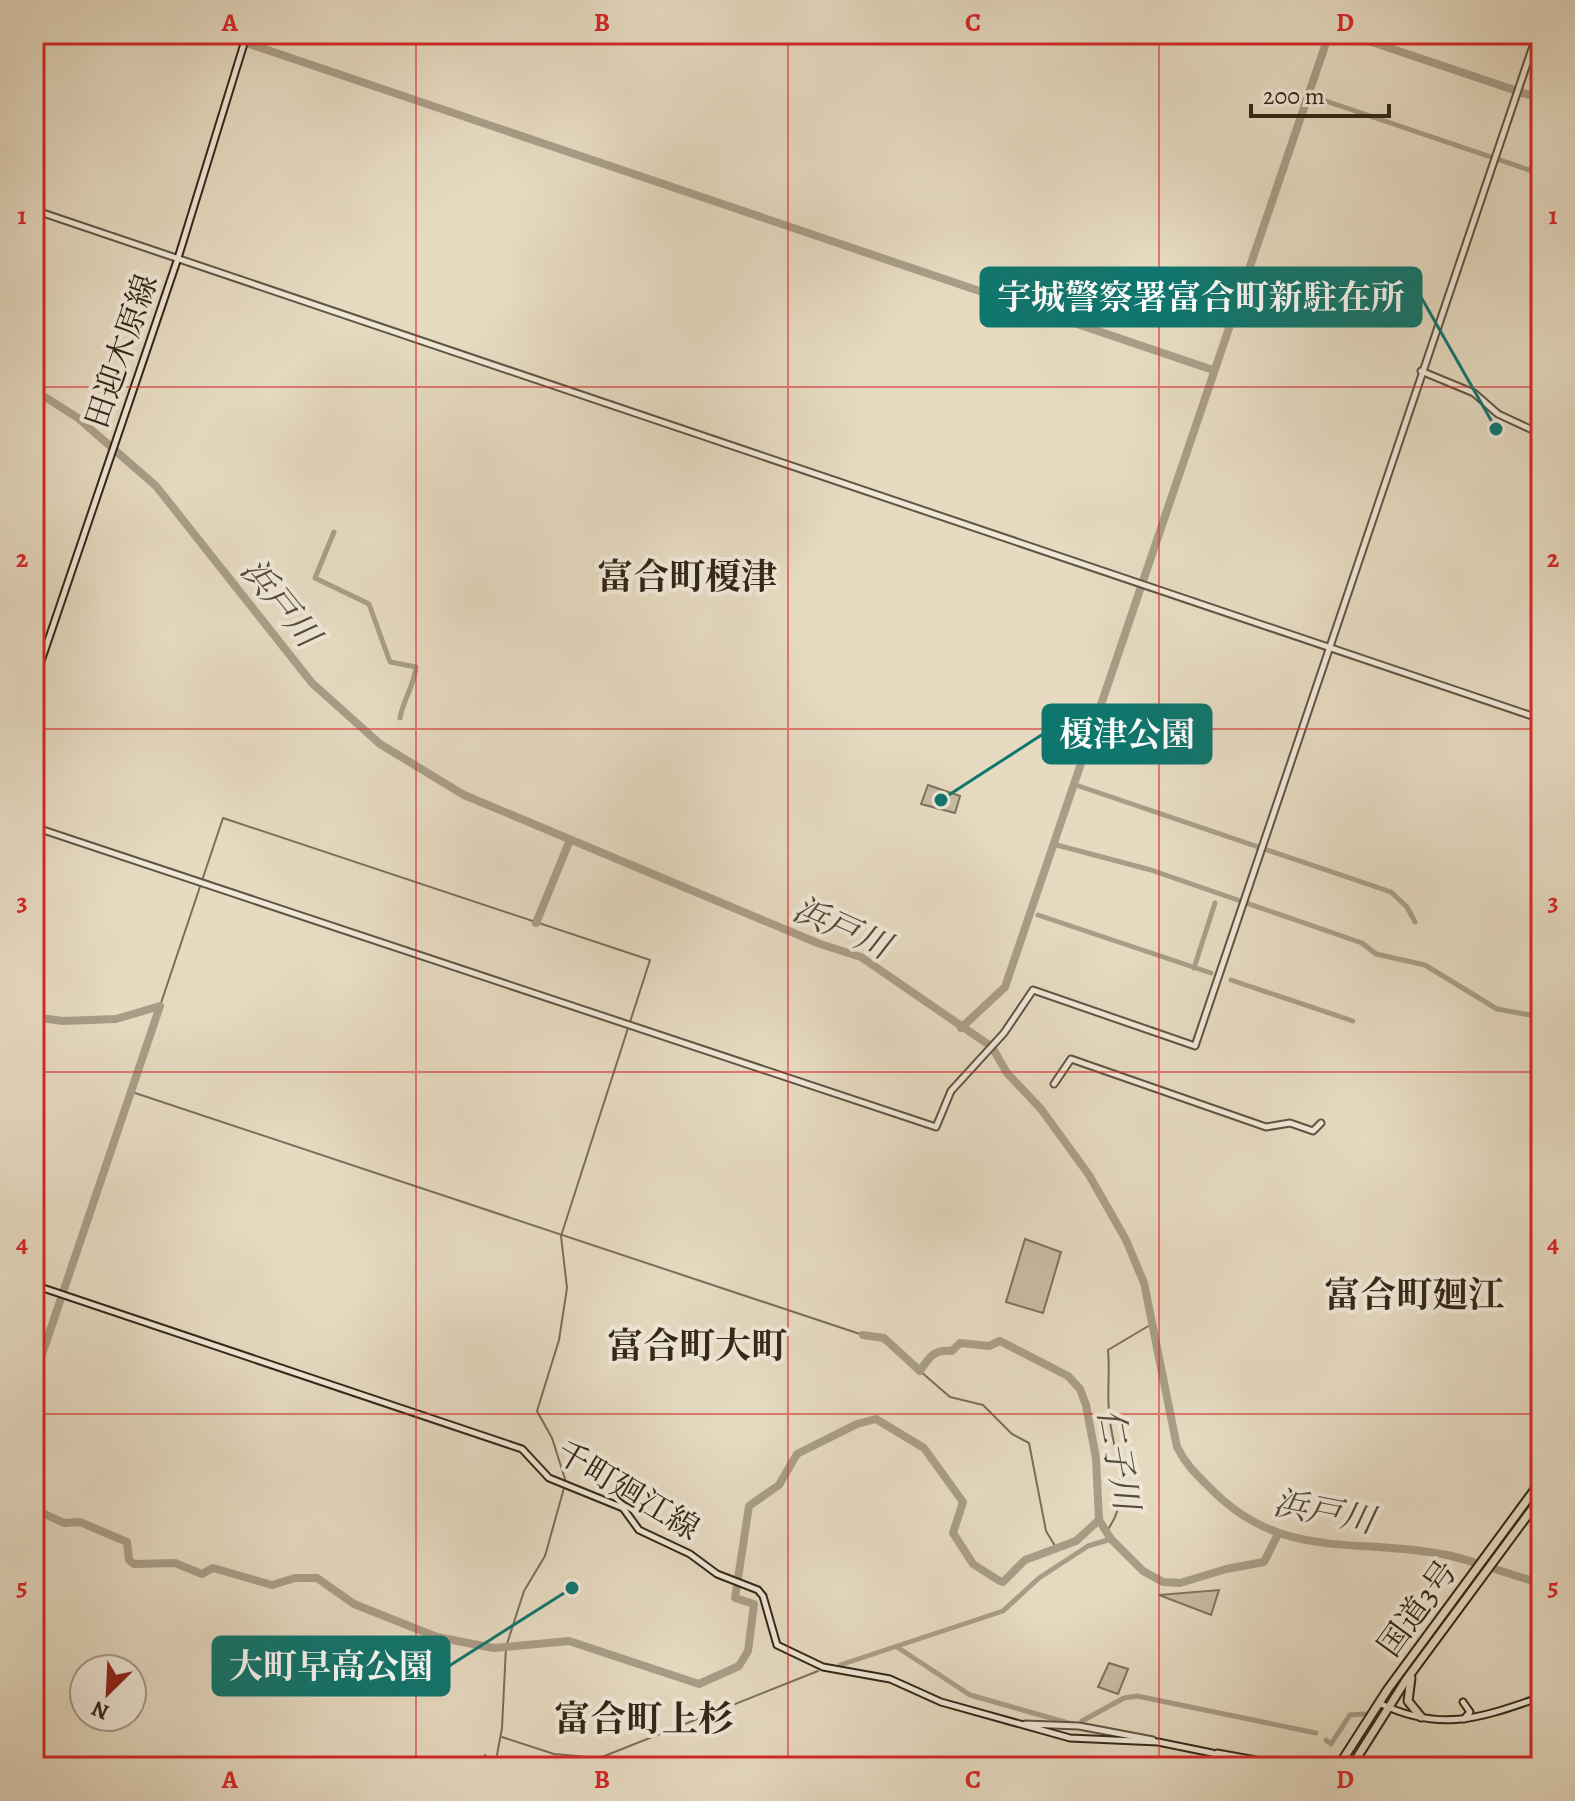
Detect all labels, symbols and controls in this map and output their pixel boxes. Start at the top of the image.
text: A [221,5,239,40]
text: B [594,5,610,40]
text: C [965,5,981,40]
text: D [1336,5,1354,40]
scale bar [1251,68,1389,118]
text: 200 m [1263,80,1325,112]
text: 1 [17,198,27,233]
text: 1 [1548,198,1558,233]
street label: 田迎木原線 [74,268,168,434]
callout: 宇城警察署富合町新駐在所 [981,268,1421,326]
text: 宇城警察署富合町新駐在所 [997,274,1405,321]
text: 2 [16,541,29,576]
text: 2 [1547,541,1560,576]
water label: 浜戸川 [230,548,333,660]
district label: 富合町榎津 [597,552,777,601]
callout: 榎津公園 [1043,705,1211,763]
text: 榎津公園 [1059,711,1195,758]
text: 3 [16,884,28,919]
text: 3 [1547,884,1559,919]
water label: 浜戸川 [786,885,902,971]
text: 4 [16,1226,28,1261]
text: 4 [1547,1226,1559,1261]
district label: 富合町廻江 [1324,1270,1504,1319]
district label: 富合町大町 [607,1321,787,1370]
water label: 仁子川 [1087,1405,1151,1517]
street label: 千町廻江線 [548,1430,708,1550]
water label: 浜戸川 [1269,1479,1382,1545]
street label: 国道3号 [1367,1551,1467,1665]
text: 5 [16,1569,28,1604]
text: 5 [1547,1569,1559,1604]
callout: 大町早高公園 [213,1637,449,1695]
text: 大町早高公園 [229,1643,433,1690]
north arrow [68,1653,148,1733]
text: N [87,1693,114,1727]
district label: 富合町上杉 [554,1694,734,1743]
text: A [221,1762,239,1797]
text: B [594,1762,610,1797]
text: C [965,1762,981,1797]
text: D [1336,1762,1354,1797]

